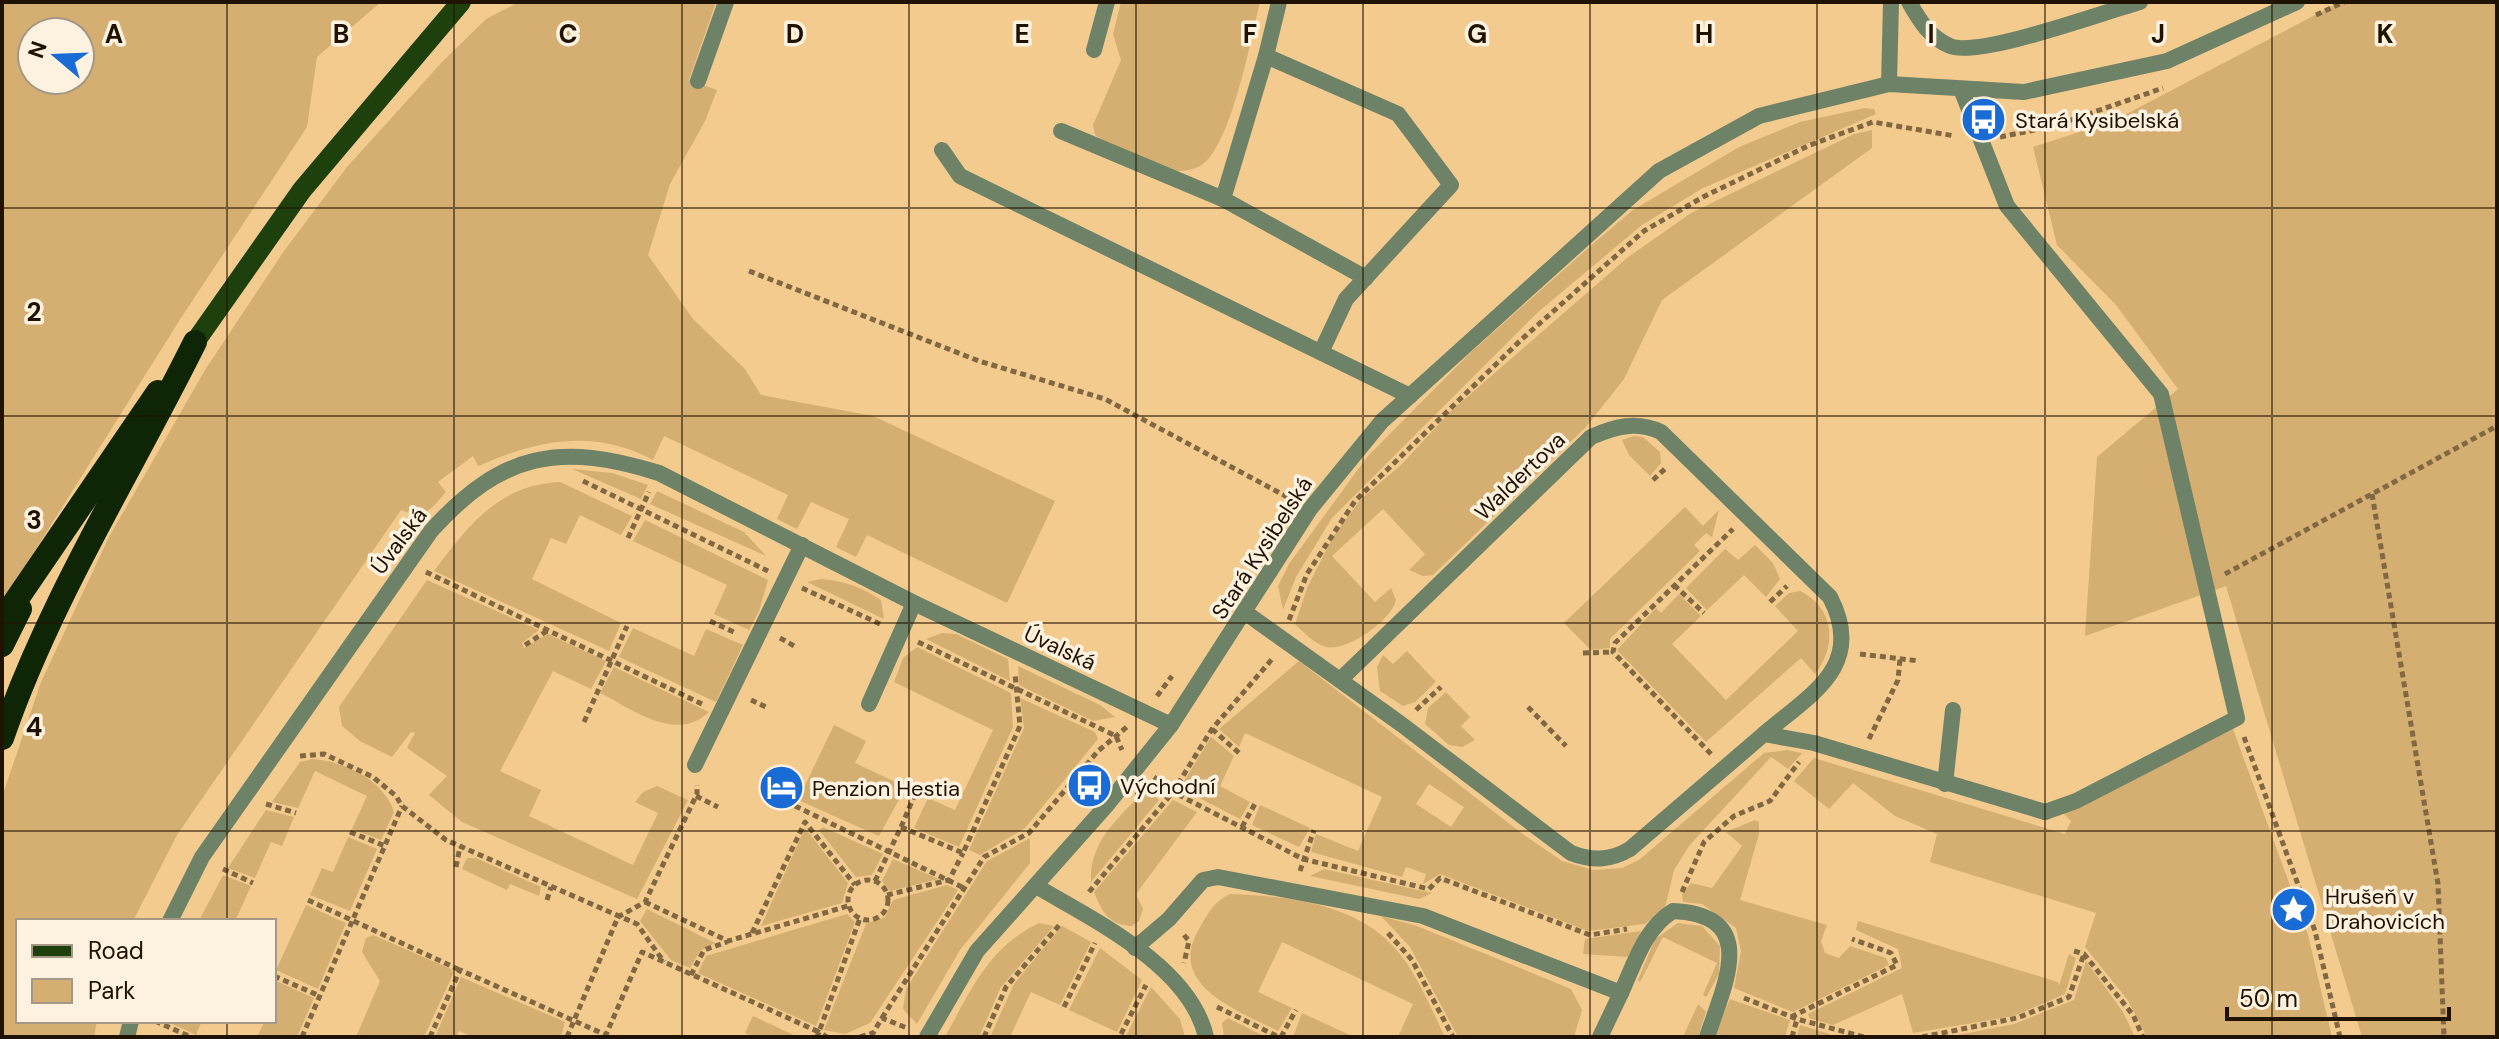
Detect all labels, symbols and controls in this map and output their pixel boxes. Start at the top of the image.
north arrow [16,16,96,96]
text: A [105,17,123,51]
text: B [333,17,349,51]
text: C [558,17,578,51]
text: D [786,17,804,51]
text: E [1014,17,1030,51]
text: F [1243,17,1257,51]
text: G [1467,17,1487,51]
text: H [1695,17,1713,51]
text: I [1927,17,1935,51]
text: J [2151,17,2165,51]
text: K [2377,17,2394,51]
text: N [21,37,54,62]
bus stop icon: Stará Kysibelská [1960,96,2008,144]
place label: Stará Kysibelská [2015,106,2179,135]
text: 2 [26,295,42,329]
street label: Waldertova [1468,426,1572,526]
street label: Stará Kysibelská [1205,471,1319,625]
street label: Úvalská [364,502,434,580]
text: 3 [26,503,42,537]
street label: Úvalská [1019,619,1101,677]
text: 4 [26,710,42,744]
bus stop icon: Východní [1065,762,1113,810]
hotel icon: Penzion Hestia [757,764,805,812]
place label: Východní [1120,772,1216,801]
place label: Penzion Hestia [812,774,960,803]
place label: Hrušeň v Drahovicích [2325,882,2445,936]
place icon: Hrušeň v Drahovicích [2270,885,2318,933]
legend [16,919,276,1023]
text: Road [88,935,144,966]
scale bar [2227,971,2449,1021]
text: Park [88,975,135,1006]
text: 50 m [2239,983,2298,1014]

